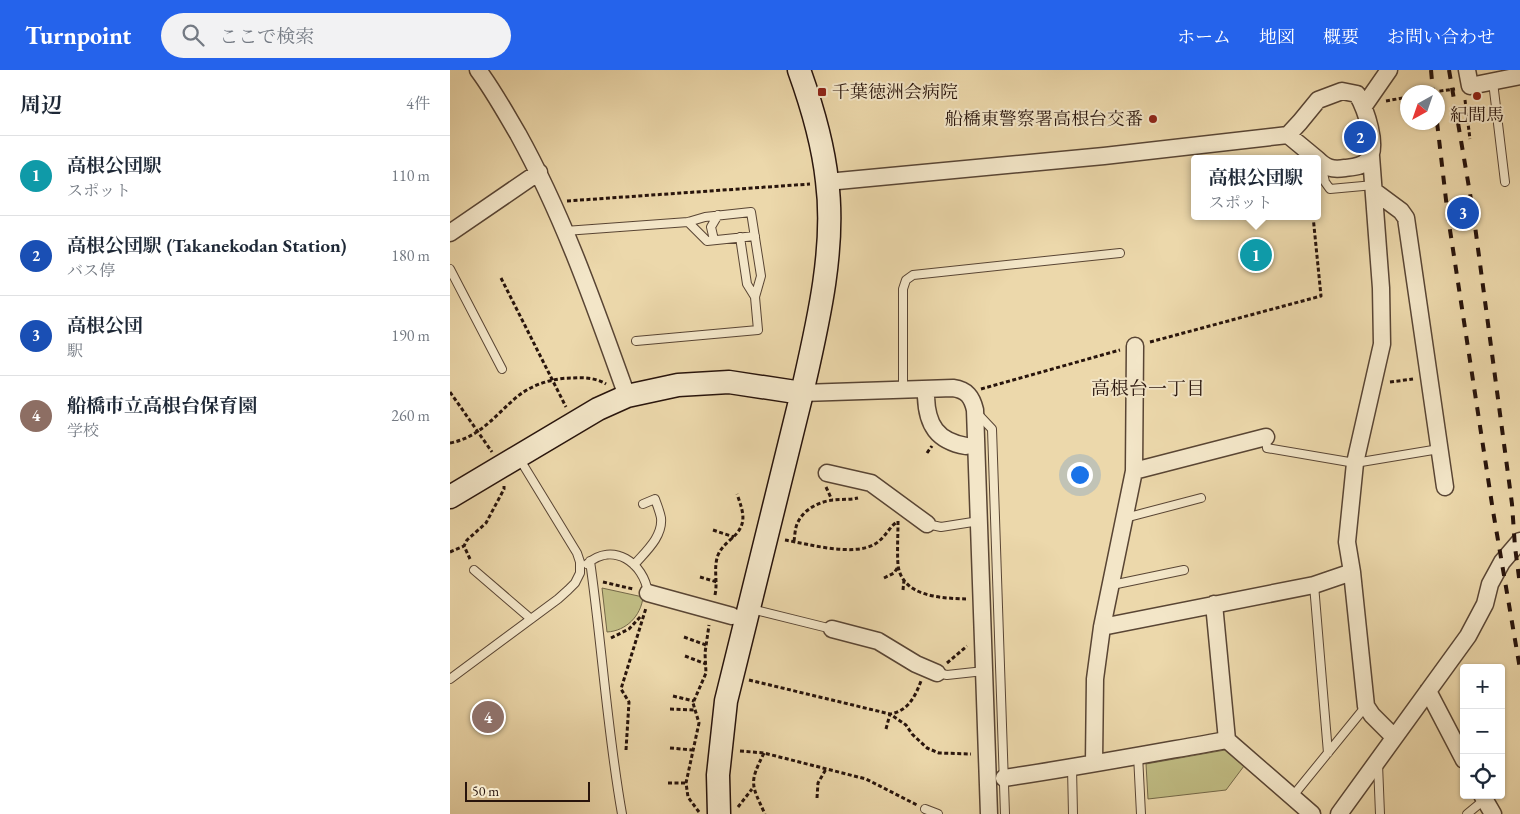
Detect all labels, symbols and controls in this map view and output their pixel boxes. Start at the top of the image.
search box [161,13,511,58]
text: Turnpoint [25,20,131,51]
icon: search [179,21,207,49]
text: ここで検索 [219,24,314,49]
text: ホーム [1177,25,1231,48]
text: 地図 [1259,25,1295,48]
text: 概要 [1323,25,1359,48]
text: お問い合わせ [1387,25,1495,48]
place label: 千葉徳洲会病院 [832,80,958,103]
north arrow [1400,85,1445,130]
marker: 千葉徳洲会病院 [816,86,828,98]
marker: 紀間馬 [1471,90,1483,102]
text: 周辺 [20,91,62,118]
text: 4件 [406,93,430,114]
place label: 紀間馬 [1450,103,1504,126]
place label: 船橋東警察署高根台交番 [945,107,1143,130]
marker: 船橋東警察署高根台交番 [1147,113,1159,125]
pin: 2 [1344,118,1376,156]
text: 高根公団駅 [67,153,162,178]
popup [1191,155,1321,220]
text: 1 [32,165,40,186]
text: 110 m [391,165,430,186]
text: 高根公団駅 [1208,165,1304,190]
text: スポット [67,180,131,201]
text: スポット [1208,192,1273,213]
pin: 3 [1447,194,1479,232]
text: 高根公団駅 (Takanekodan Station) [67,233,346,258]
pin: 1 [1240,236,1272,274]
text: 2 [32,245,40,266]
text: 180 m [391,245,430,266]
text: バス停 [67,260,115,281]
text: 高根公団 [67,313,143,338]
text: 3 [32,325,40,346]
text: 190 m [391,325,430,346]
text: 駅 [67,340,83,361]
district label: 高根台一丁目 [1091,376,1205,401]
text: 船橋市立高根台保育園 [67,393,257,418]
text: 4 [32,405,40,426]
text: 260 m [391,405,430,426]
text: 学校 [67,420,99,441]
your location [1067,462,1093,488]
map controls [1460,664,1505,799]
button: + [1460,664,1505,709]
pin: 4 [472,698,504,736]
button: − [1460,709,1505,754]
button: locate [1460,754,1505,799]
scale bar [465,779,590,802]
text: 50 m [472,782,499,800]

